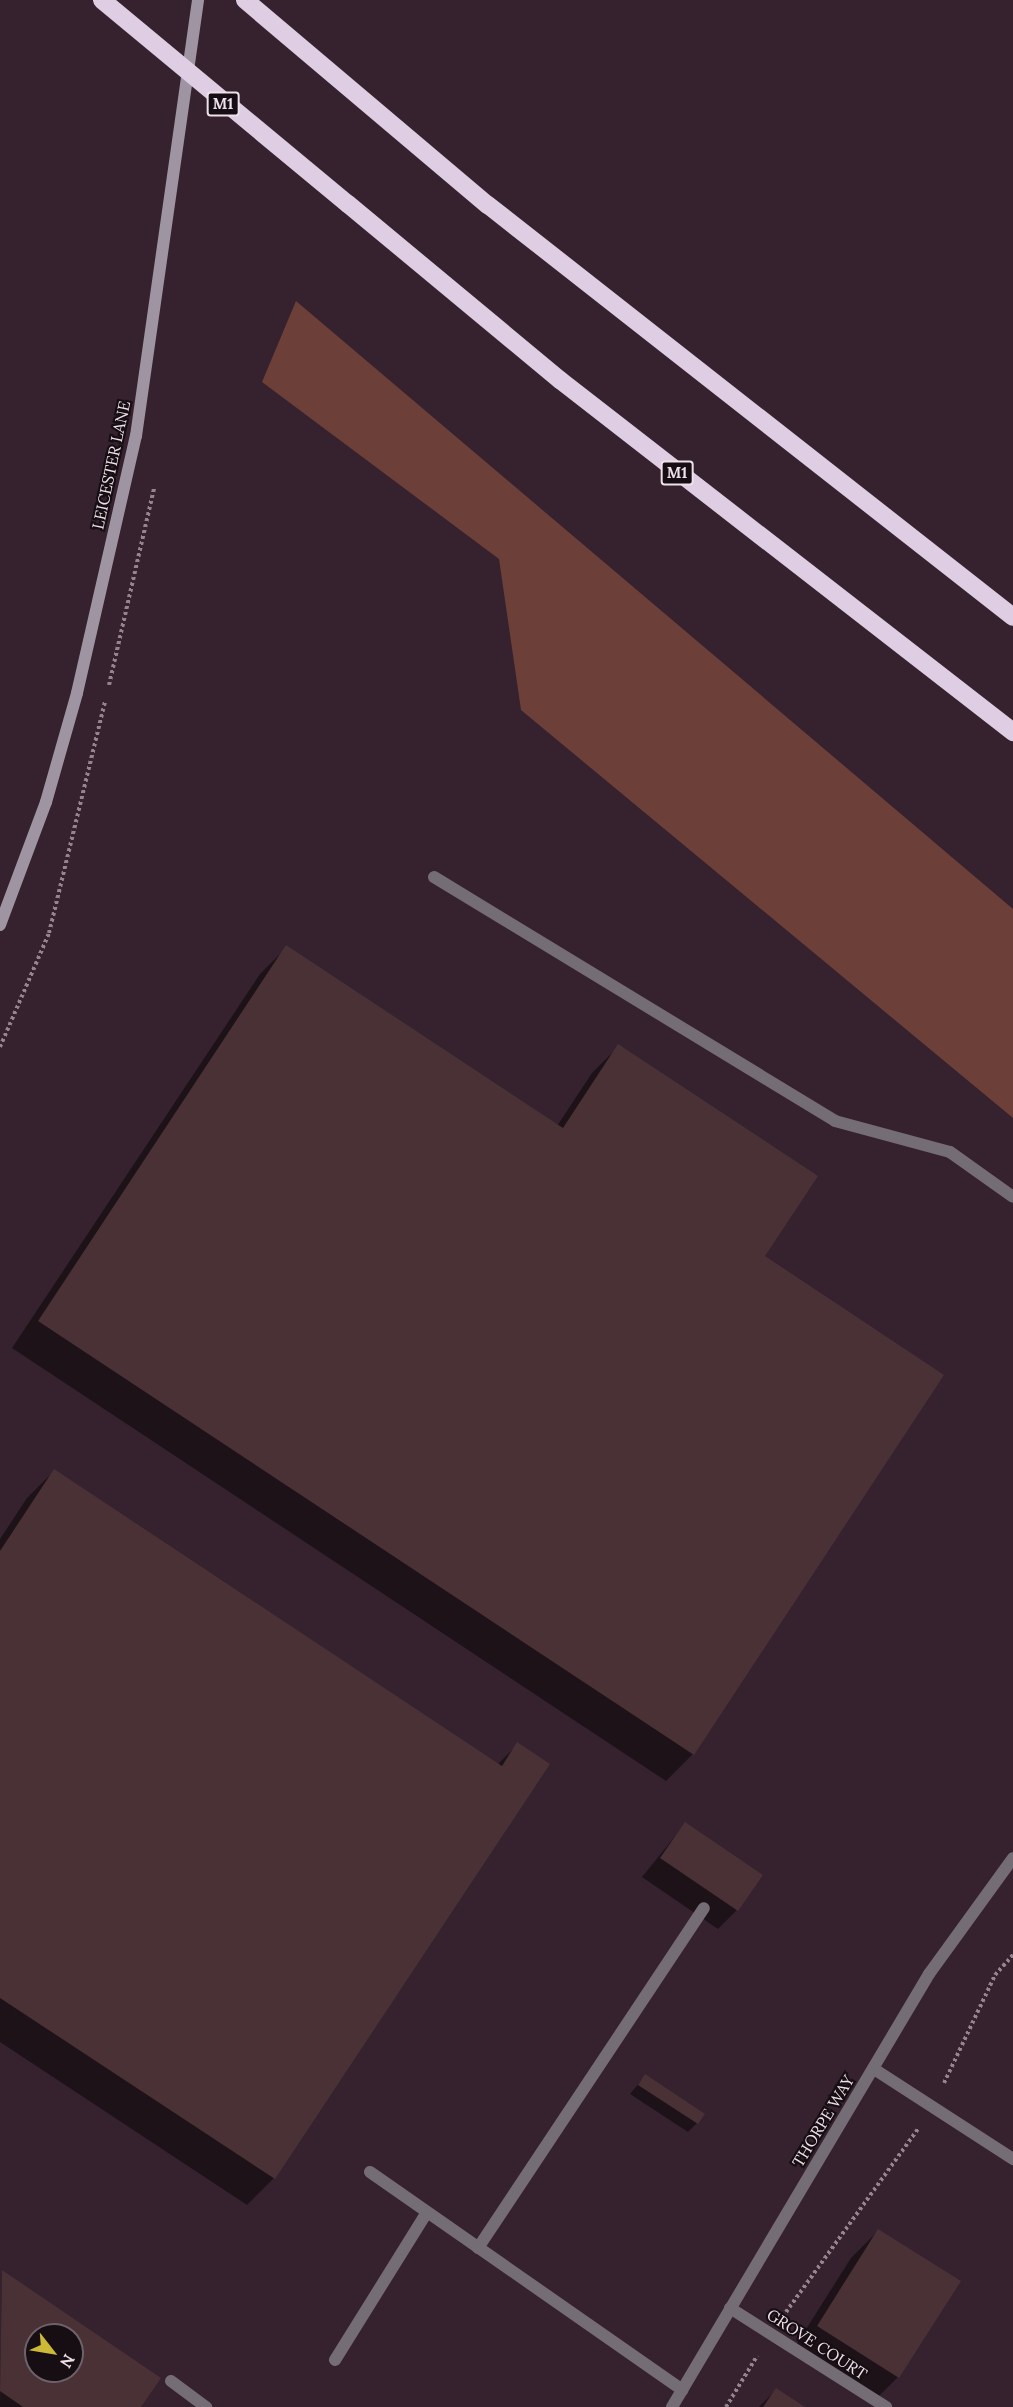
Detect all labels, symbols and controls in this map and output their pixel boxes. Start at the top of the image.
road number: M1 [206,92,240,116]
street label: LEICESTER LANE [88,399,134,531]
road number: M1 [660,461,694,485]
street label: THORPE WAY [788,2072,858,2170]
street label: GROVE COURT [763,2305,871,2383]
north arrow [24,2323,84,2383]
text: N [56,2351,79,2372]

